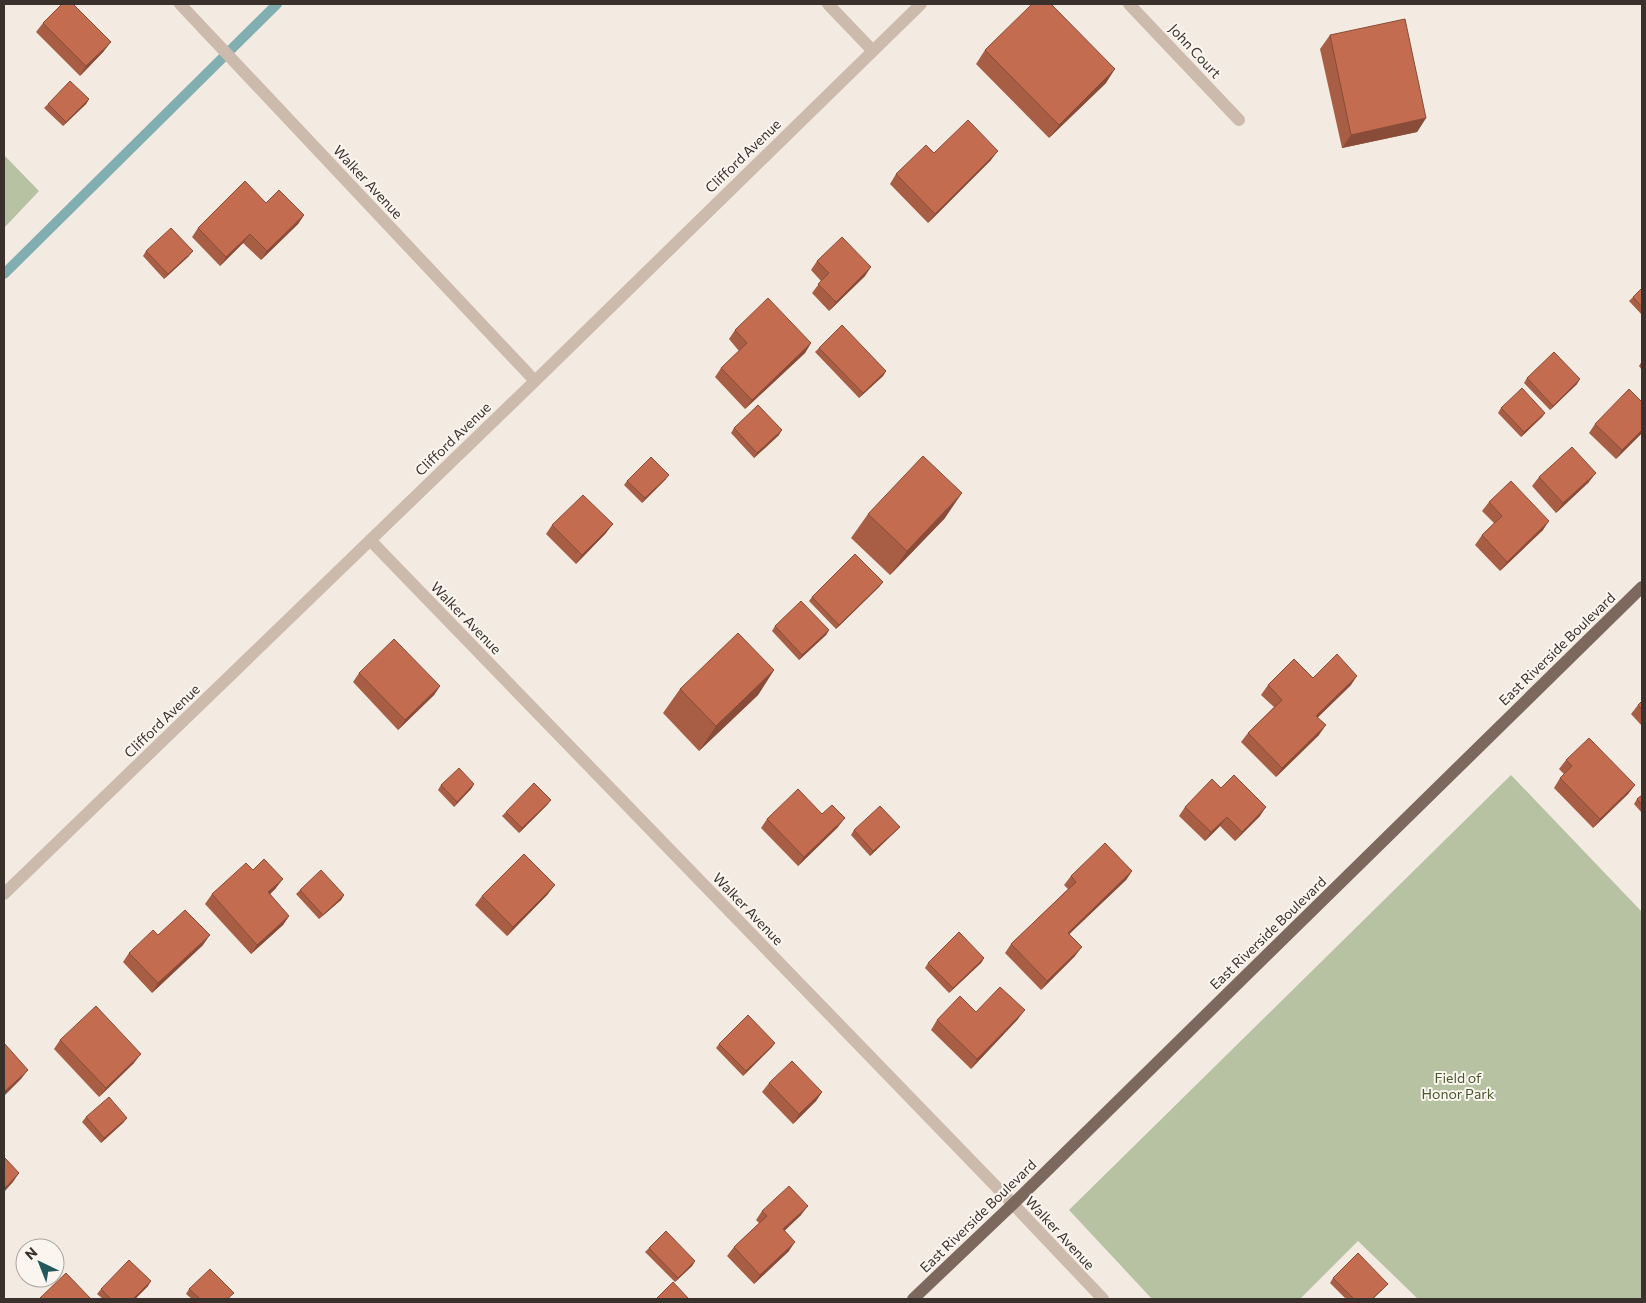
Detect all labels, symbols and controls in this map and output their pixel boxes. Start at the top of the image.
street label: John Court [1166,20,1225,82]
street label: Clifford Avenue [701,115,784,196]
street label: Walker Avenue [330,141,407,222]
street label: Clifford Avenue [411,398,494,479]
street label: Walker Avenue [428,578,505,657]
street label: East Riverside Boulevard [1495,589,1618,709]
street label: Clifford Avenue [120,680,203,761]
street label: Walker Avenue [710,869,787,948]
street label: East Riverside Boulevard [1206,873,1329,993]
park label: Field of Honor Park [1422,1069,1495,1102]
street label: East Riverside Boulevard [916,1156,1039,1276]
street label: Walker Avenue [1022,1192,1099,1273]
north arrow [15,1238,65,1288]
text: N [21,1243,40,1263]

